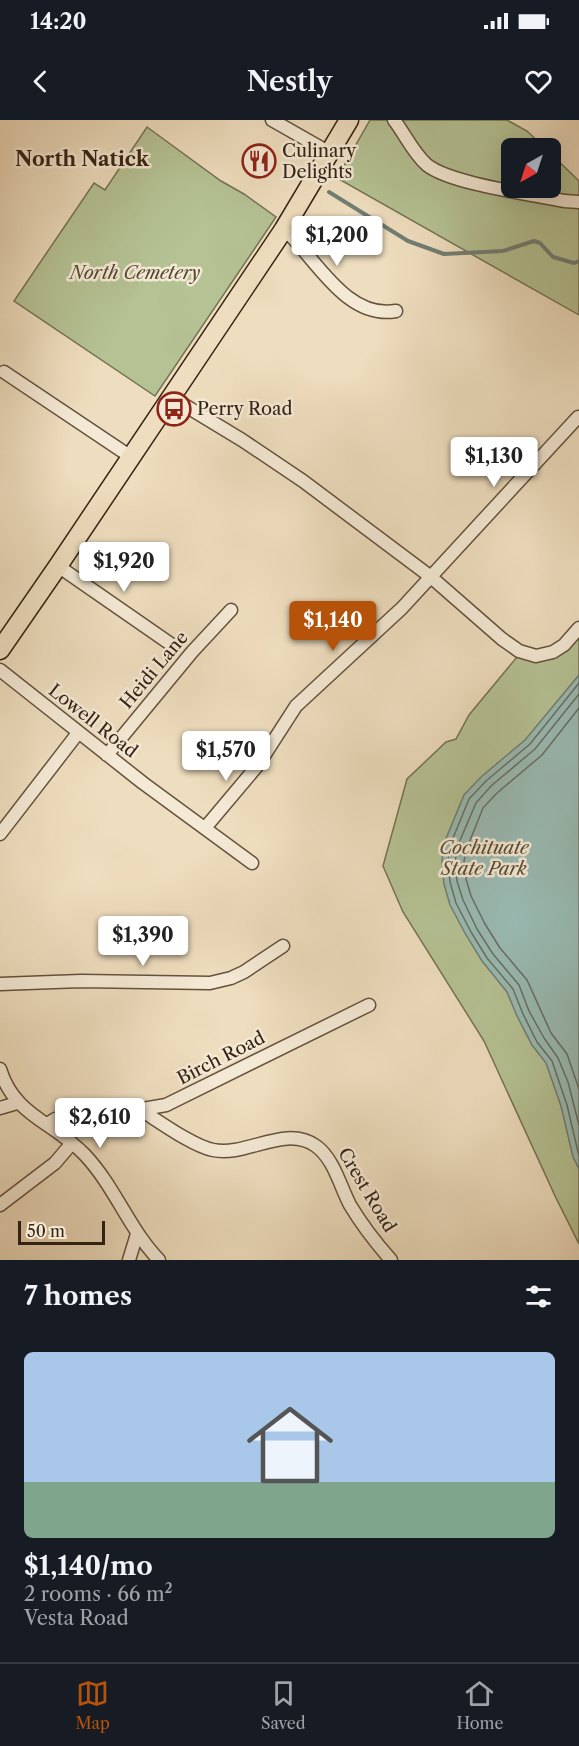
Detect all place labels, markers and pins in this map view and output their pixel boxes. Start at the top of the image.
place label: Culinary Delights [282,140,357,183]
restaurant icon: Culinary Delights [241,143,277,179]
pin: $1,200 [288,216,386,267]
bus stop icon: Perry Road [156,391,192,427]
place label: Perry Road [197,398,292,420]
pin: $1,130 [445,437,543,488]
pin: $1,920 [75,542,173,593]
pin: $1,140 [284,601,382,652]
pin: $1,570 [177,731,275,782]
pin: $1,390 [94,916,192,967]
pin: $2,610 [51,1098,149,1149]

